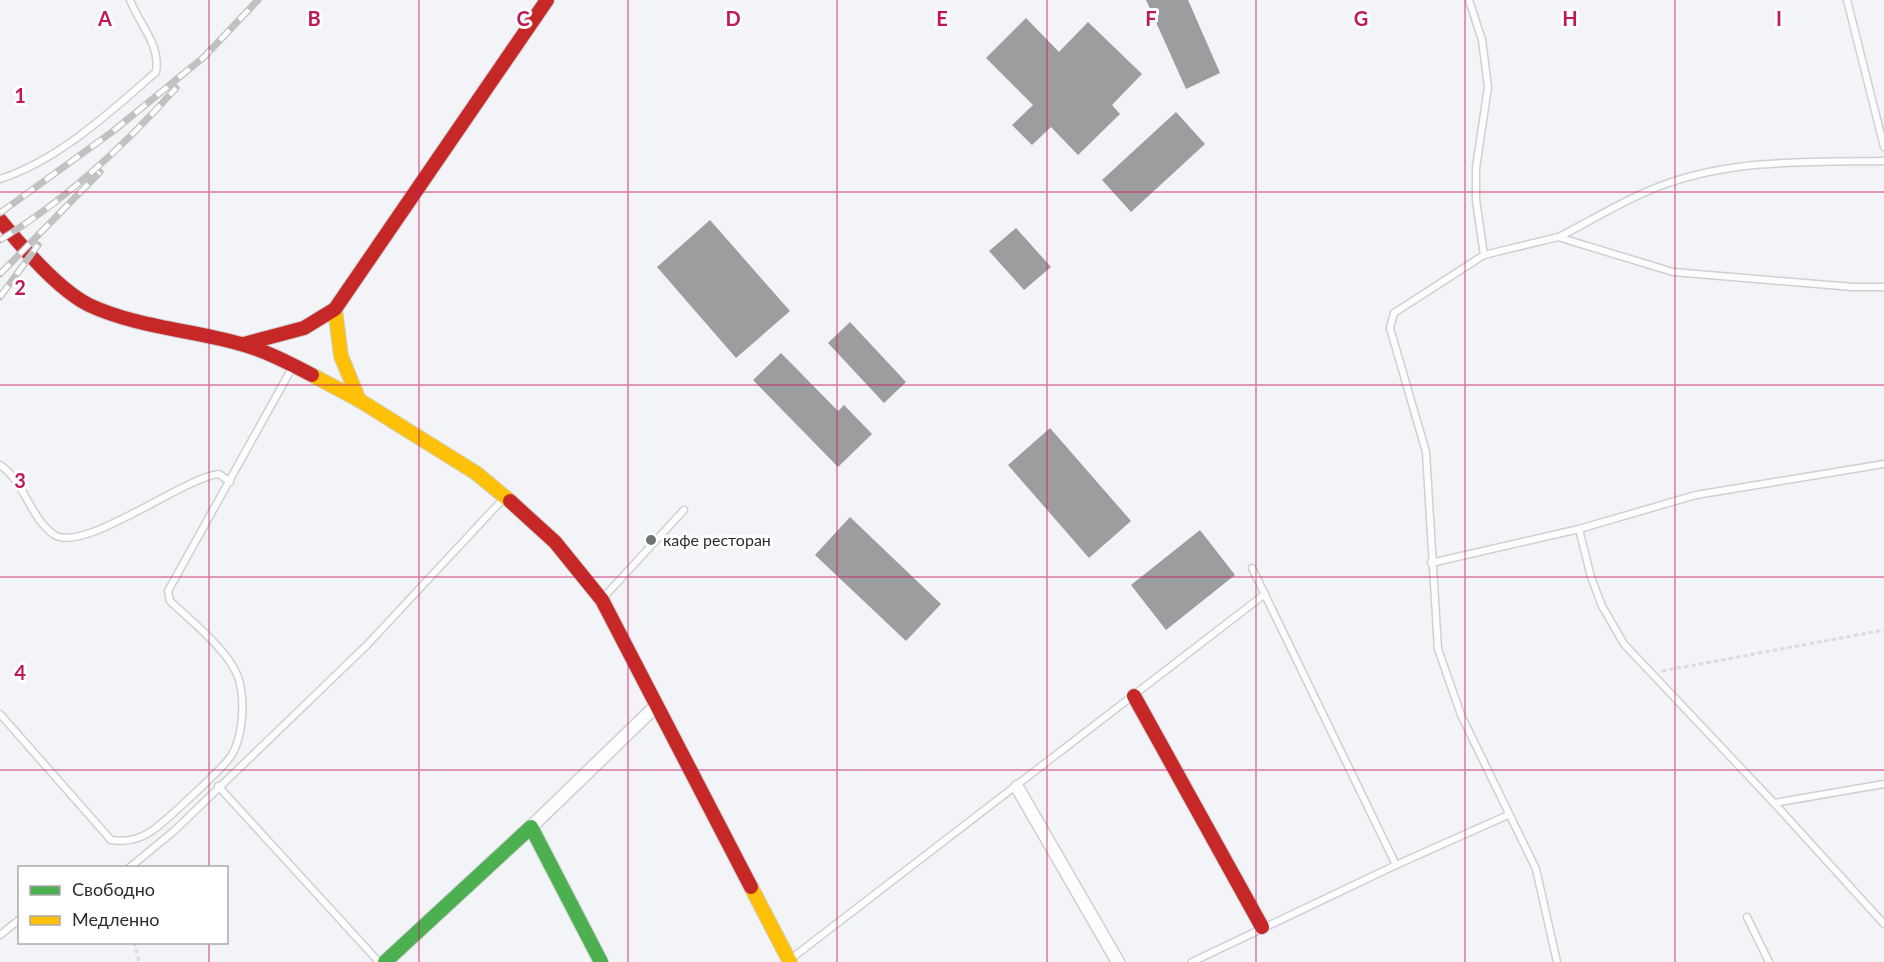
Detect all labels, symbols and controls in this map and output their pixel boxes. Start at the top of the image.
text: A [97,6,112,30]
text: B [307,6,321,30]
text: C [516,6,530,30]
text: D [725,6,741,30]
text: E [936,6,948,30]
text: F [1145,6,1157,30]
text: G [1354,6,1368,30]
text: H [1562,6,1578,30]
text: I [1776,6,1782,30]
text: 1 [14,83,26,107]
text: 2 [14,275,26,299]
text: 3 [14,468,26,492]
place label: кафе ресторан [663,530,771,549]
marker: кафе ресторан [644,533,658,547]
text: 4 [14,660,26,684]
legend [18,866,228,944]
text: Свободно [72,878,155,900]
text: Медленно [72,908,160,930]

